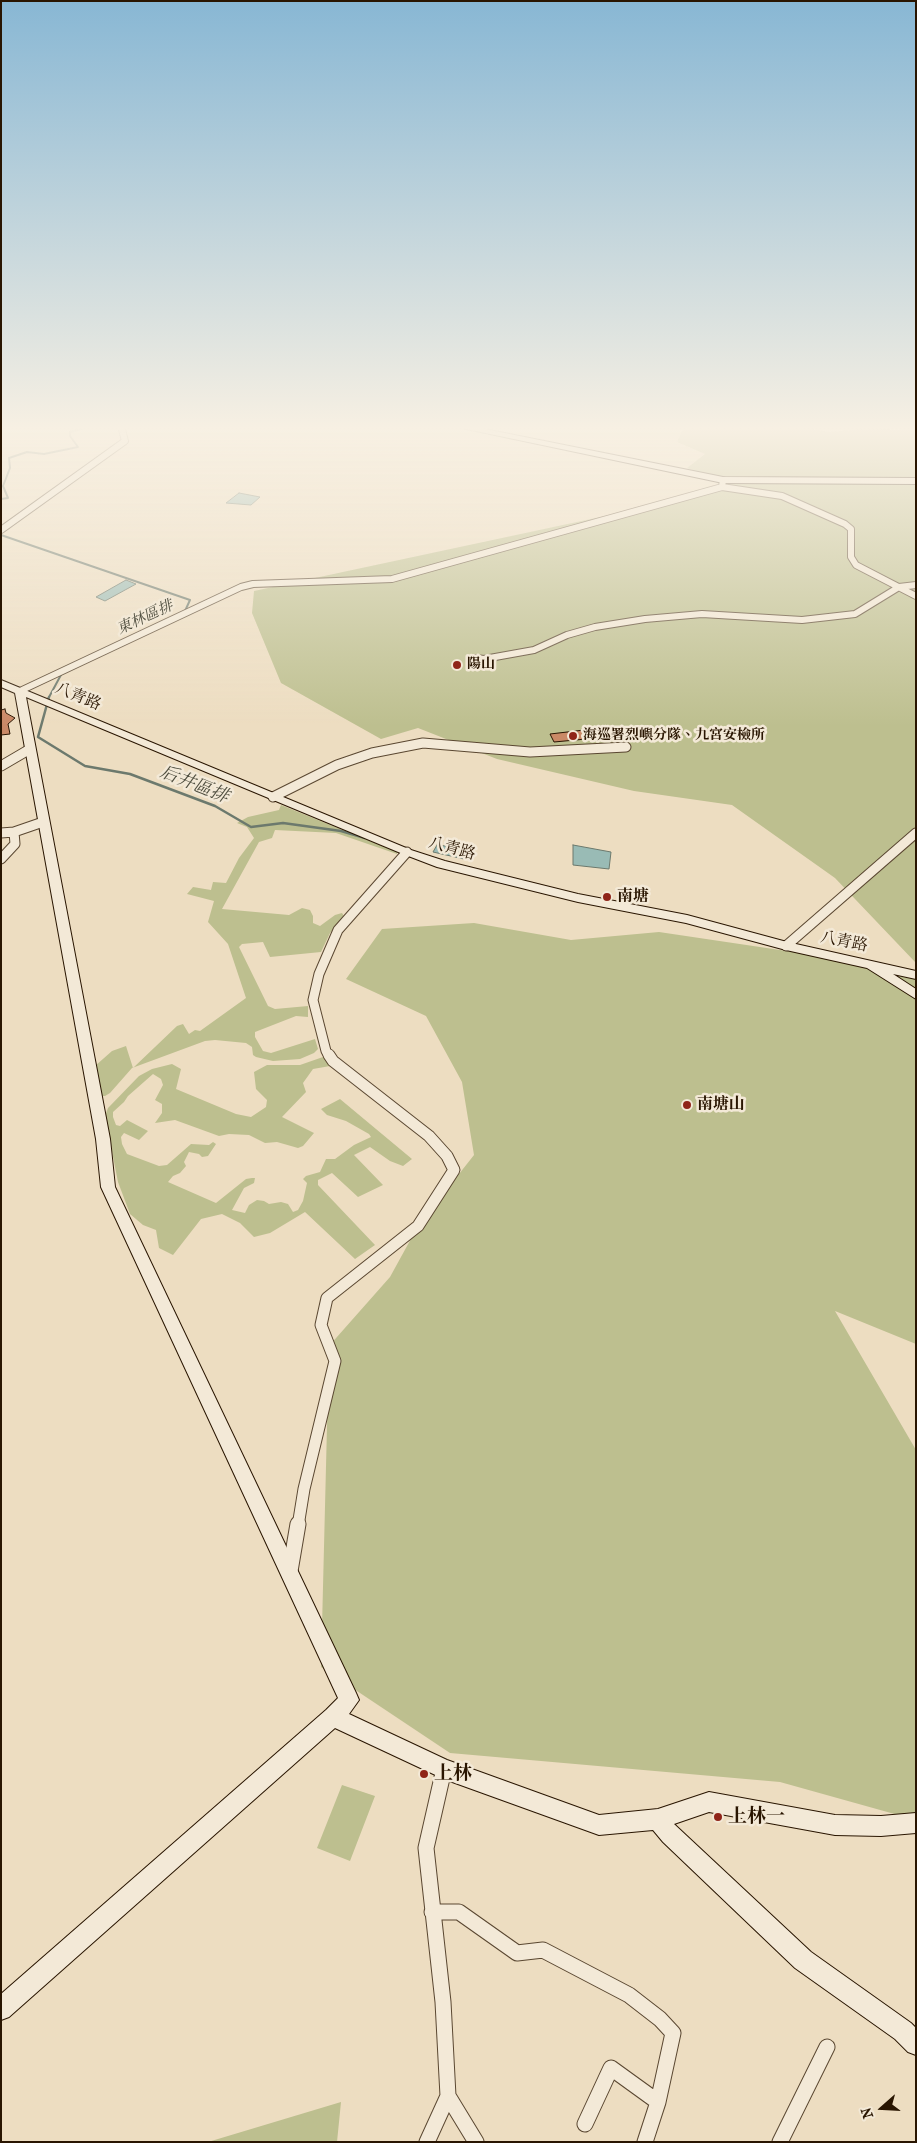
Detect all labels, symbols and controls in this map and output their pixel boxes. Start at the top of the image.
water label: 東林區排 [114,597,176,639]
place label: 陽山 [467,657,495,673]
marker: 陽山 [451,659,463,671]
street label: 八青路 [52,679,104,715]
place label: 海巡署烈嶼分隊、九宮安檢所 [583,728,765,744]
marker: 海巡署烈嶼分隊、九宮安檢所 [567,730,579,742]
water label: 后井區排 [157,762,231,808]
street label: 八青路 [426,833,478,865]
place label: 南塘 [617,887,649,907]
marker: 南塘 [601,891,613,903]
street label: 八青路 [819,928,869,956]
place label: 南塘山 [697,1095,745,1115]
marker: 南塘山 [681,1099,693,1111]
place label: 上林 [434,1763,472,1785]
marker: 上林 [418,1768,430,1780]
place label: 上林一 [728,1806,785,1828]
marker: 上林一 [712,1811,724,1823]
north arrow [857,2083,907,2133]
text: N [858,2105,877,2121]

